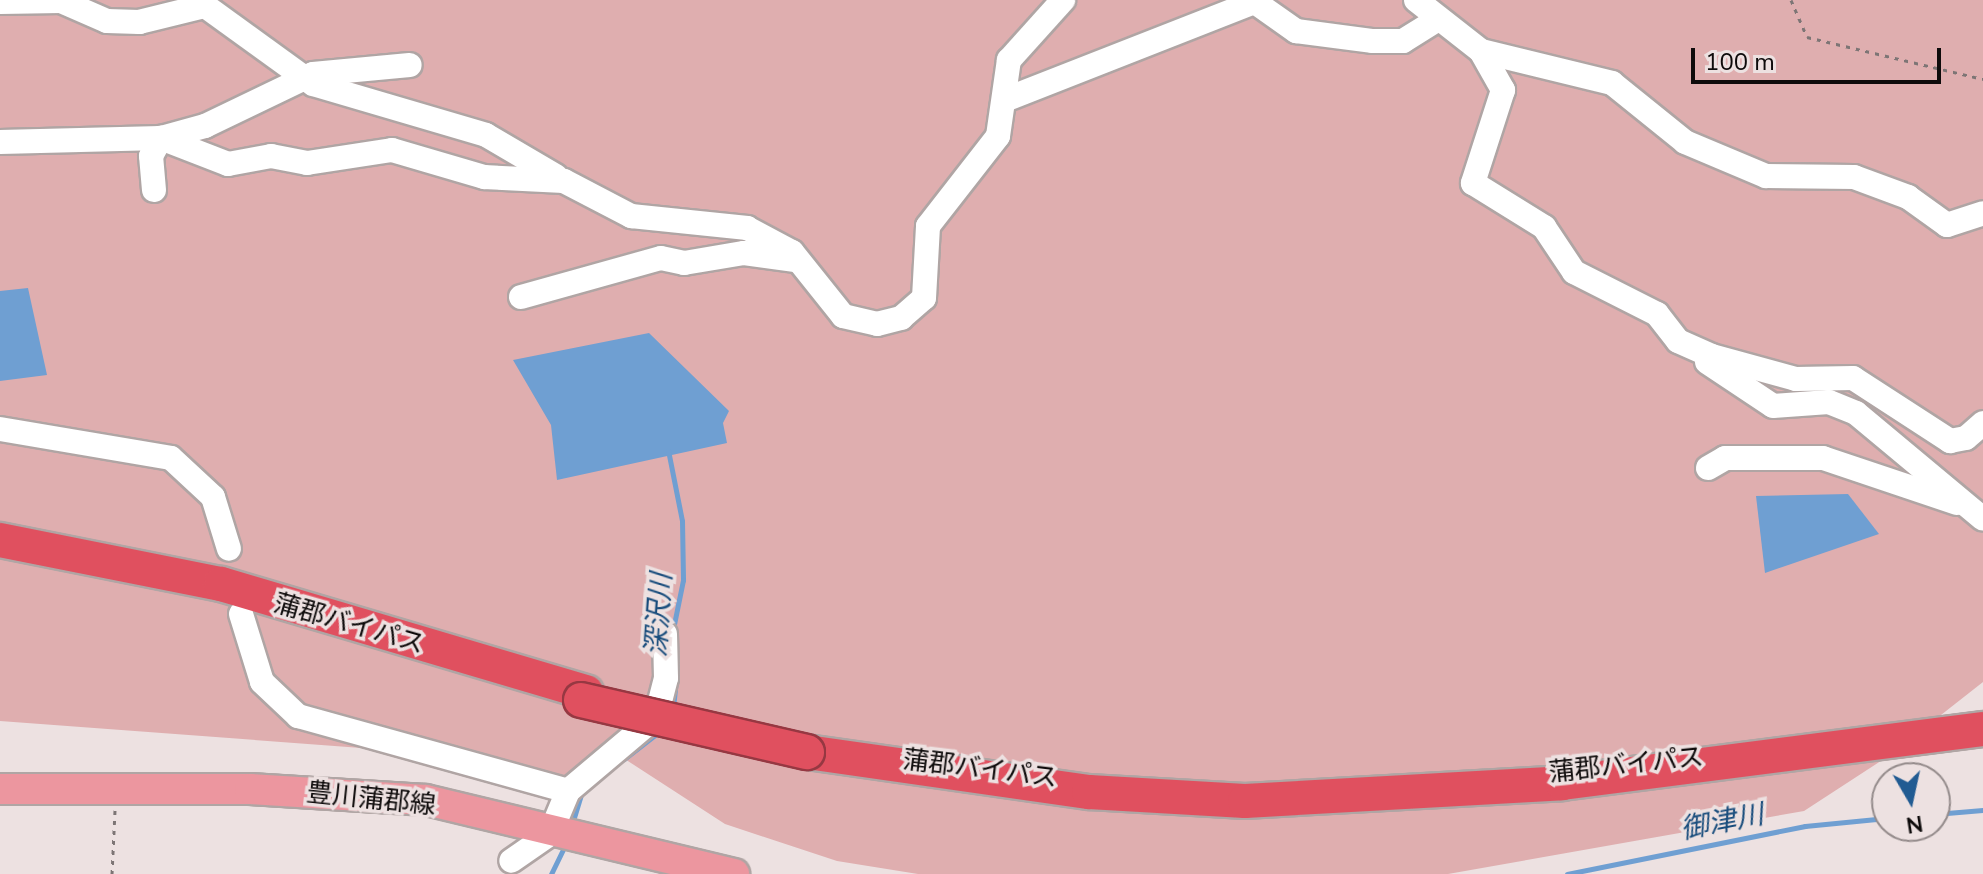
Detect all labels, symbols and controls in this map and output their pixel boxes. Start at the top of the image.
scale bar [1695,32,1945,82]
text: 100 m [1705,46,1775,78]
water label: 深沢川 [639,572,679,658]
street label: 蒲郡バイパス [270,588,428,660]
street label: 蒲郡バイパス [1547,741,1705,789]
street label: 蒲郡バイパス [901,744,1059,794]
north arrow [1871,762,1951,842]
street label: 豊川蒲郡線 [305,777,437,821]
water label: 御津川 [1678,797,1766,847]
text: N [1904,808,1925,840]

